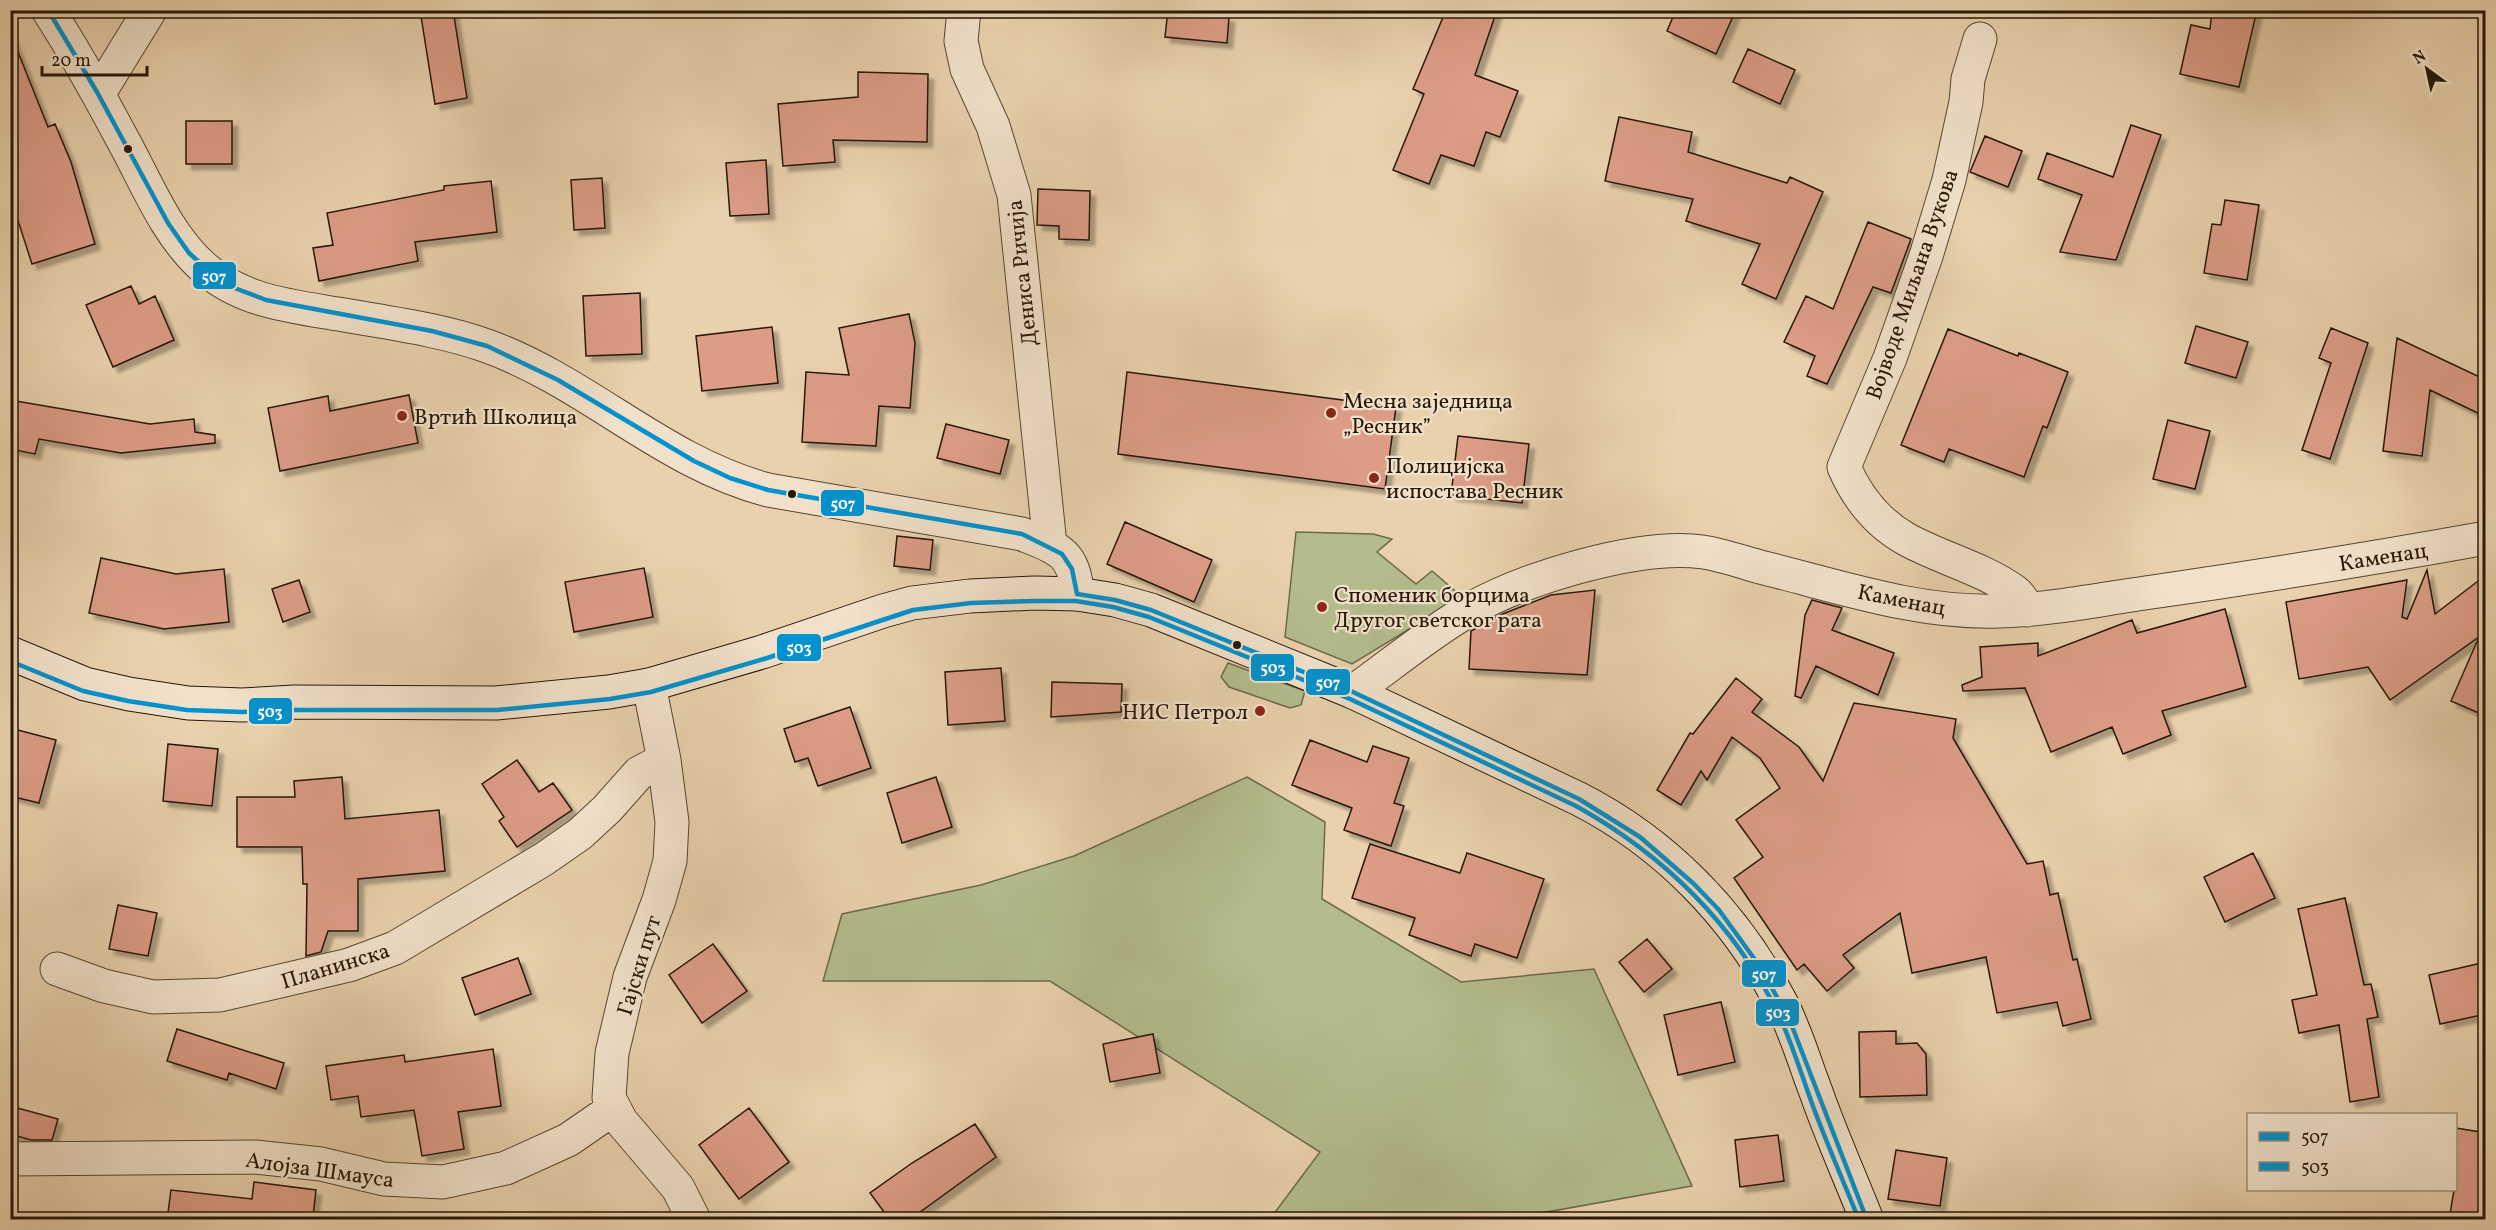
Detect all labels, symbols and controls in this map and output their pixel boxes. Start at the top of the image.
scale bar [42,39,147,77]
north arrow [2397,39,2457,99]
text: N [2409,46,2431,70]
text: 20 m [51,49,91,74]
unlabelled marker [122,143,134,155]
street label: Војводе Миљана Вукова [1859,165,1967,404]
street label: Дениса Ричија [1000,198,1047,347]
line badge: 507 [192,261,237,290]
text: 507 [201,267,227,289]
place label: Месна заједница „Ресник” [1343,387,1513,443]
place label: Вртић Школица [414,403,578,434]
marker: Месна заједница „Ресник” [1324,406,1338,420]
marker: Вртић Школица [395,409,409,423]
place label: Полицијска испостава Ресник [1386,452,1564,508]
marker: Полицијска испостава Ресник [1367,471,1381,485]
unlabelled marker [786,488,798,500]
line badge: 507 [820,489,865,517]
text: 507 [830,494,856,516]
street label: Каменац [2337,536,2430,581]
street label: Каменац [1855,578,1949,625]
place label: Споменик борцима Другог светског рата [1334,581,1542,637]
marker: Споменик борцима Другог светског рата [1315,600,1329,614]
line badge: 503 [776,633,822,662]
text: 503 [786,638,812,660]
unlabelled marker [1231,639,1243,651]
line badge: 503 [1250,653,1295,682]
text: 503 [1260,658,1286,680]
line badge: 507 [1305,668,1351,696]
text: 507 [1315,673,1341,695]
line badge: 503 [248,697,293,725]
place label: НИС Петрол [1122,698,1248,729]
text: 503 [257,702,283,724]
marker: НИС Петрол [1253,704,1267,718]
street label: Гајски пут [610,912,670,1020]
street label: Планинска [278,936,394,999]
line badge: 507 [1741,959,1787,988]
text: 507 [1751,965,1777,987]
line badge: 503 [1755,998,1800,1027]
text: 503 [1765,1003,1791,1025]
legend [2247,1113,2457,1191]
text: 507 [2301,1126,2329,1151]
street label: Алојза Шмауса [243,1146,396,1197]
text: 503 [2301,1156,2329,1181]

